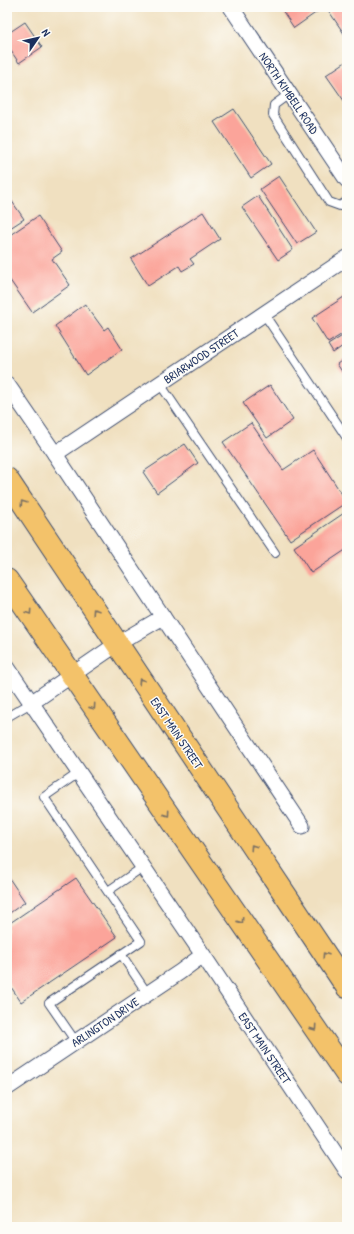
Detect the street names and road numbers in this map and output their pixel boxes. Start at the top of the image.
street label: NORTH KIMBELL ROAD [255,49,323,138]
street label: BRIARWOOD STREET [160,324,242,388]
street label: EAST MAIN STREET [147,694,207,772]
street label: ARLINGTON DRIVE [68,993,143,1051]
street label: EAST MAIN STREET [235,1009,295,1087]

